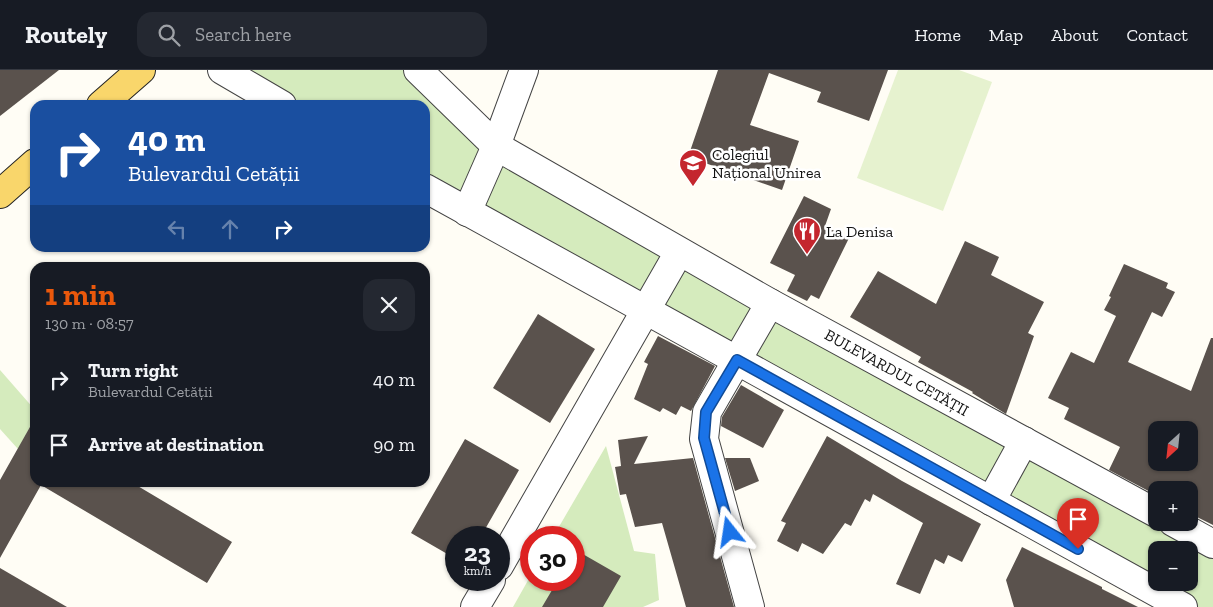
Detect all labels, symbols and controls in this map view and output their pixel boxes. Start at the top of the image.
search box [137,12,487,57]
text: Routely [25,20,107,49]
icon: search [155,21,183,49]
text: Search here [195,23,291,46]
text: Home [914,24,961,46]
text: Map [989,24,1023,46]
text: About [1051,24,1098,46]
text: Contact [1126,24,1188,46]
text: 40 m [128,118,205,160]
icon: right [45,120,110,185]
place label: Colegiul Național Unirea [712,145,822,182]
school or university icon: Colegiul Național Unirea [678,148,708,187]
text: Bulevardul Cetății [128,160,300,187]
icon: left [163,215,191,243]
icon: ahead [216,215,244,243]
icon: right [269,215,297,243]
restaurant icon: La Denisa [792,216,822,255]
place label: La Denisa [826,222,894,241]
text: 1 min [45,277,116,313]
button: close [363,279,415,331]
text: 130 m · 08:57 [45,314,134,333]
street label: BULEVARDUL CETĂȚII [821,325,972,420]
text: Turn right [88,359,178,382]
icon: right [45,366,73,394]
text: 40 m [373,368,415,391]
text: Bulevardul Cetății [88,382,213,401]
north arrow [1148,421,1198,471]
map controls [1148,421,1198,591]
icon: arrive [45,431,73,459]
text: Arrive at destination [88,433,264,456]
text: 90 m [373,433,415,456]
button: + [1148,481,1198,531]
pin [1057,498,1099,549]
position arrow [703,505,755,557]
icon: arrive [1064,505,1092,533]
speed limit sign: 30 [520,526,585,591]
text: 23 [464,537,491,567]
button: − [1148,541,1198,591]
text: km/h [464,564,491,578]

